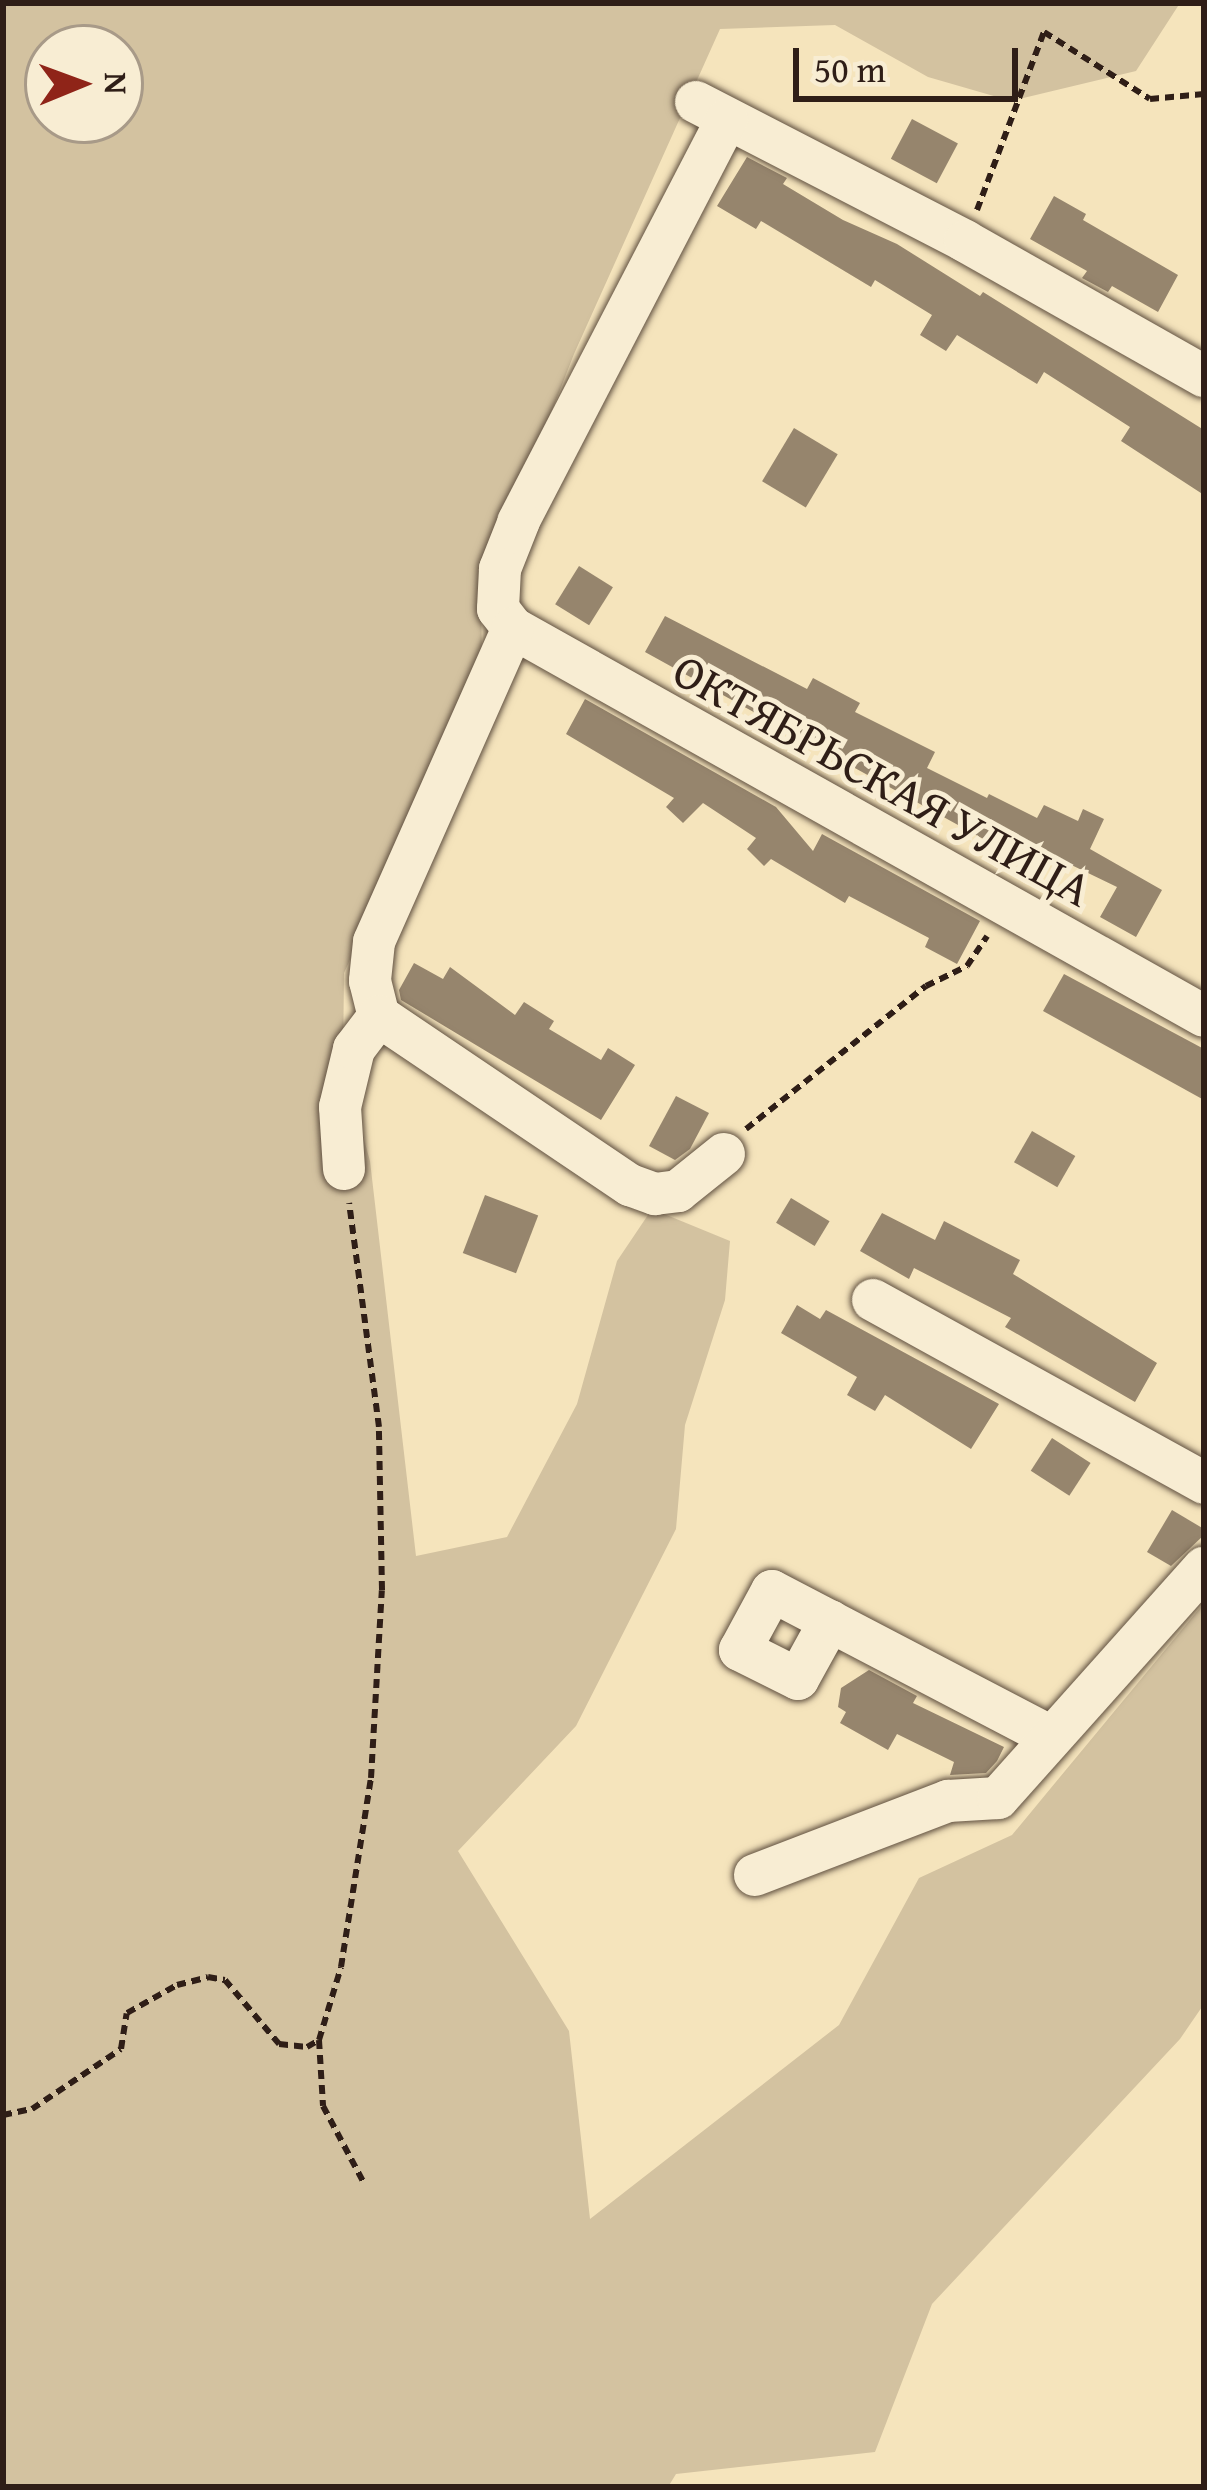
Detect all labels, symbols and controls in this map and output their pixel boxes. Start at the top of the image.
north arrow [24,24,144,144]
scale bar [799,24,1024,98]
text: 50 m [814,42,886,95]
text: N [93,72,141,95]
street label: ОКТЯБРЬСКАЯ УЛИЦА [664,640,1102,918]

